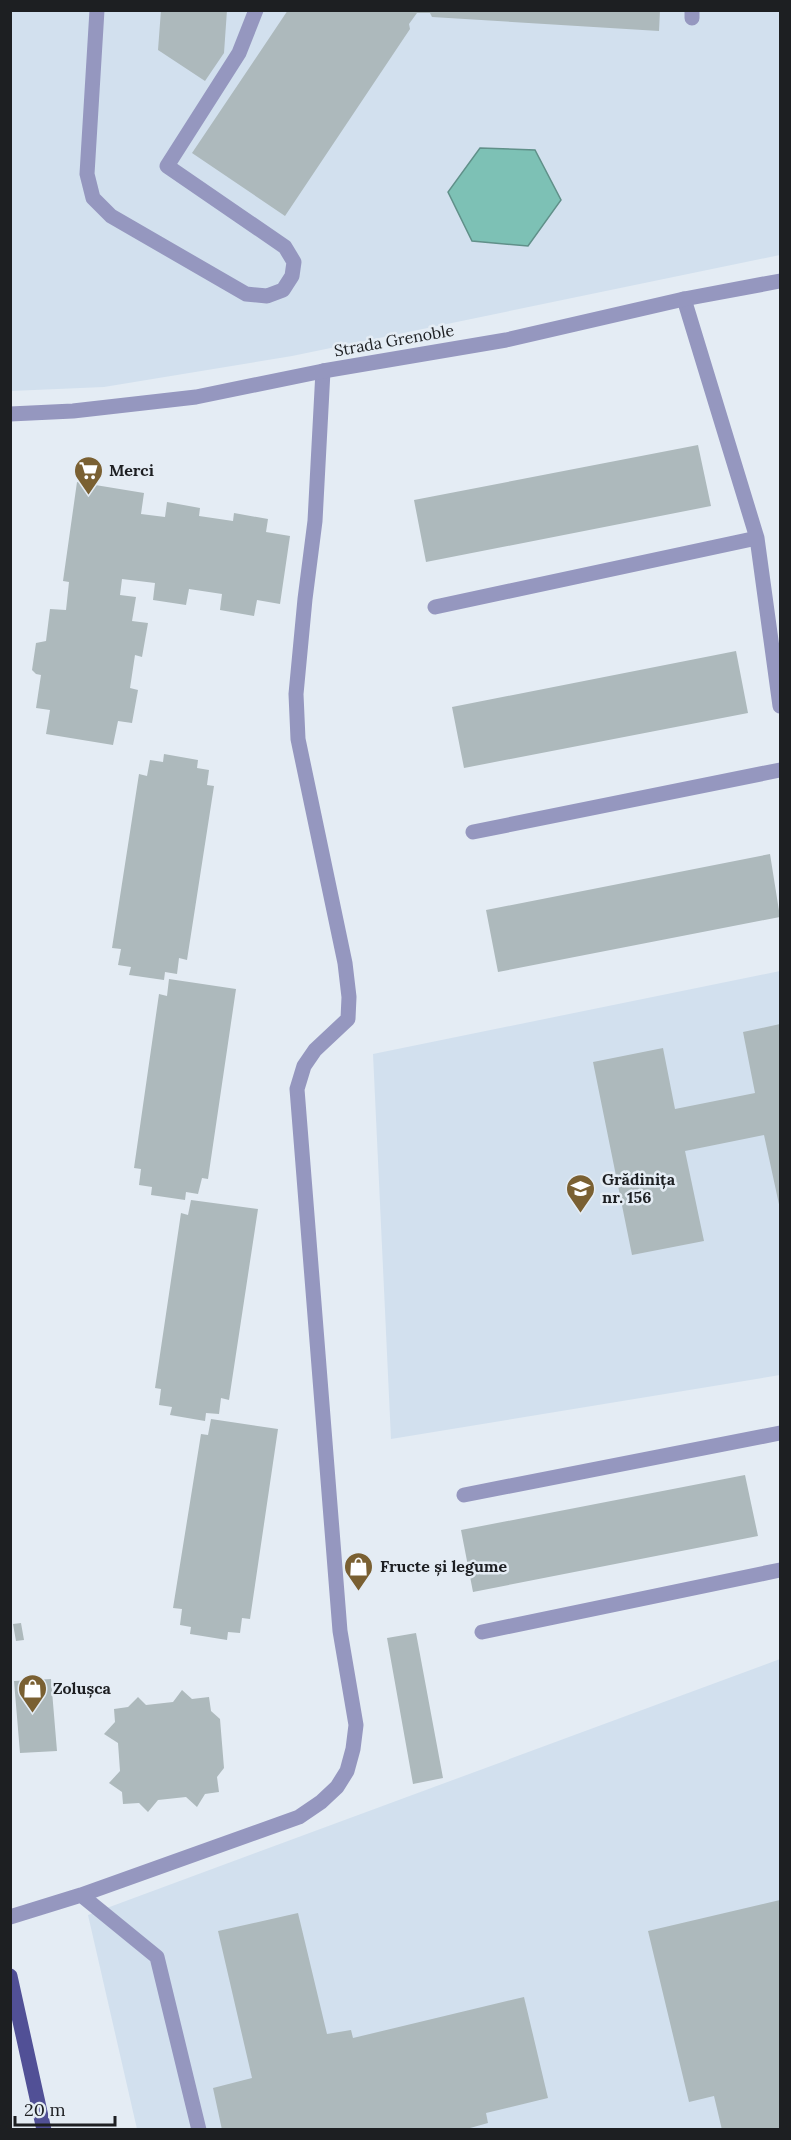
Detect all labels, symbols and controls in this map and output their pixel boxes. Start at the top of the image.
street label: Strada Grenoble [332,320,456,360]
supermarket icon: Merci [72,454,104,496]
place label: Merci [109,460,154,480]
place label: Grădinița nr. 156 [602,1169,676,1207]
school or university icon: Grădinița nr. 156 [565,1172,597,1214]
shop icon: Fructe și legume [343,1550,375,1592]
place label: Fructe și legume [380,1556,507,1577]
shop icon: Zolușca [16,1672,48,1714]
place label: Zolușca [53,1678,111,1699]
scale bar [15,2089,116,2127]
text: 20 m [24,2098,66,2121]

